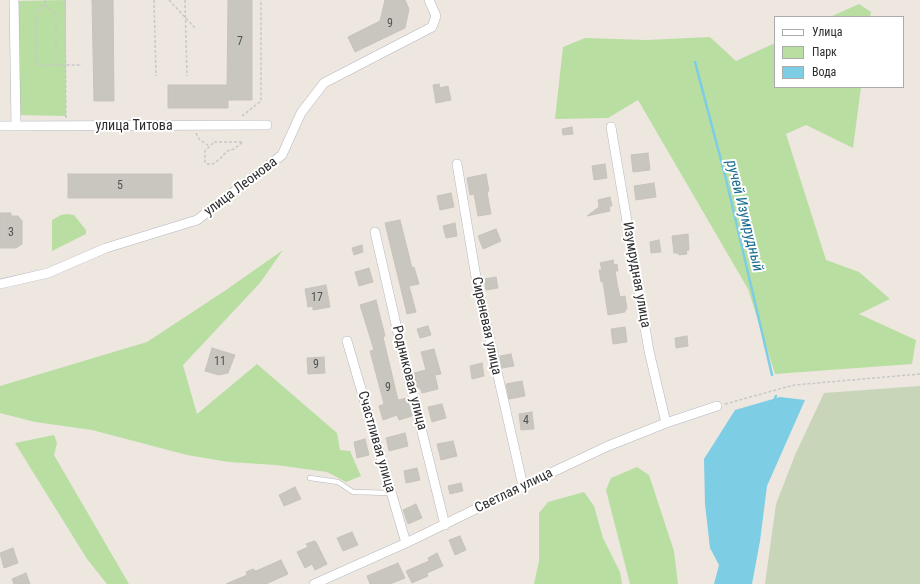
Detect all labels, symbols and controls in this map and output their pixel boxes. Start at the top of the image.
legend [774,16,904,88]
house number: 9 [387,17,393,31]
text: Улица [812,25,842,39]
house number: 7 [237,35,243,49]
text: Парк [812,45,837,59]
text: Вода [812,65,836,79]
street label: улица Титова [95,118,173,134]
street label: улица Леонова [201,154,281,220]
water label: ручей Изумрудный [721,158,767,274]
house number: 5 [117,179,123,193]
street label: Изумрудная улица [618,221,654,329]
house number: 3 [8,226,14,240]
street label: Сиреневая улица [467,275,505,377]
house number: 17 [311,291,323,305]
street label: Родниковая улица [388,324,430,432]
house number: 11 [214,355,226,369]
house number: 9 [313,358,319,372]
house number: 9 [385,381,391,395]
street label: Счастливая улица [353,389,399,495]
house number: 4 [523,414,529,428]
street label: Светлая улица [472,465,556,517]

